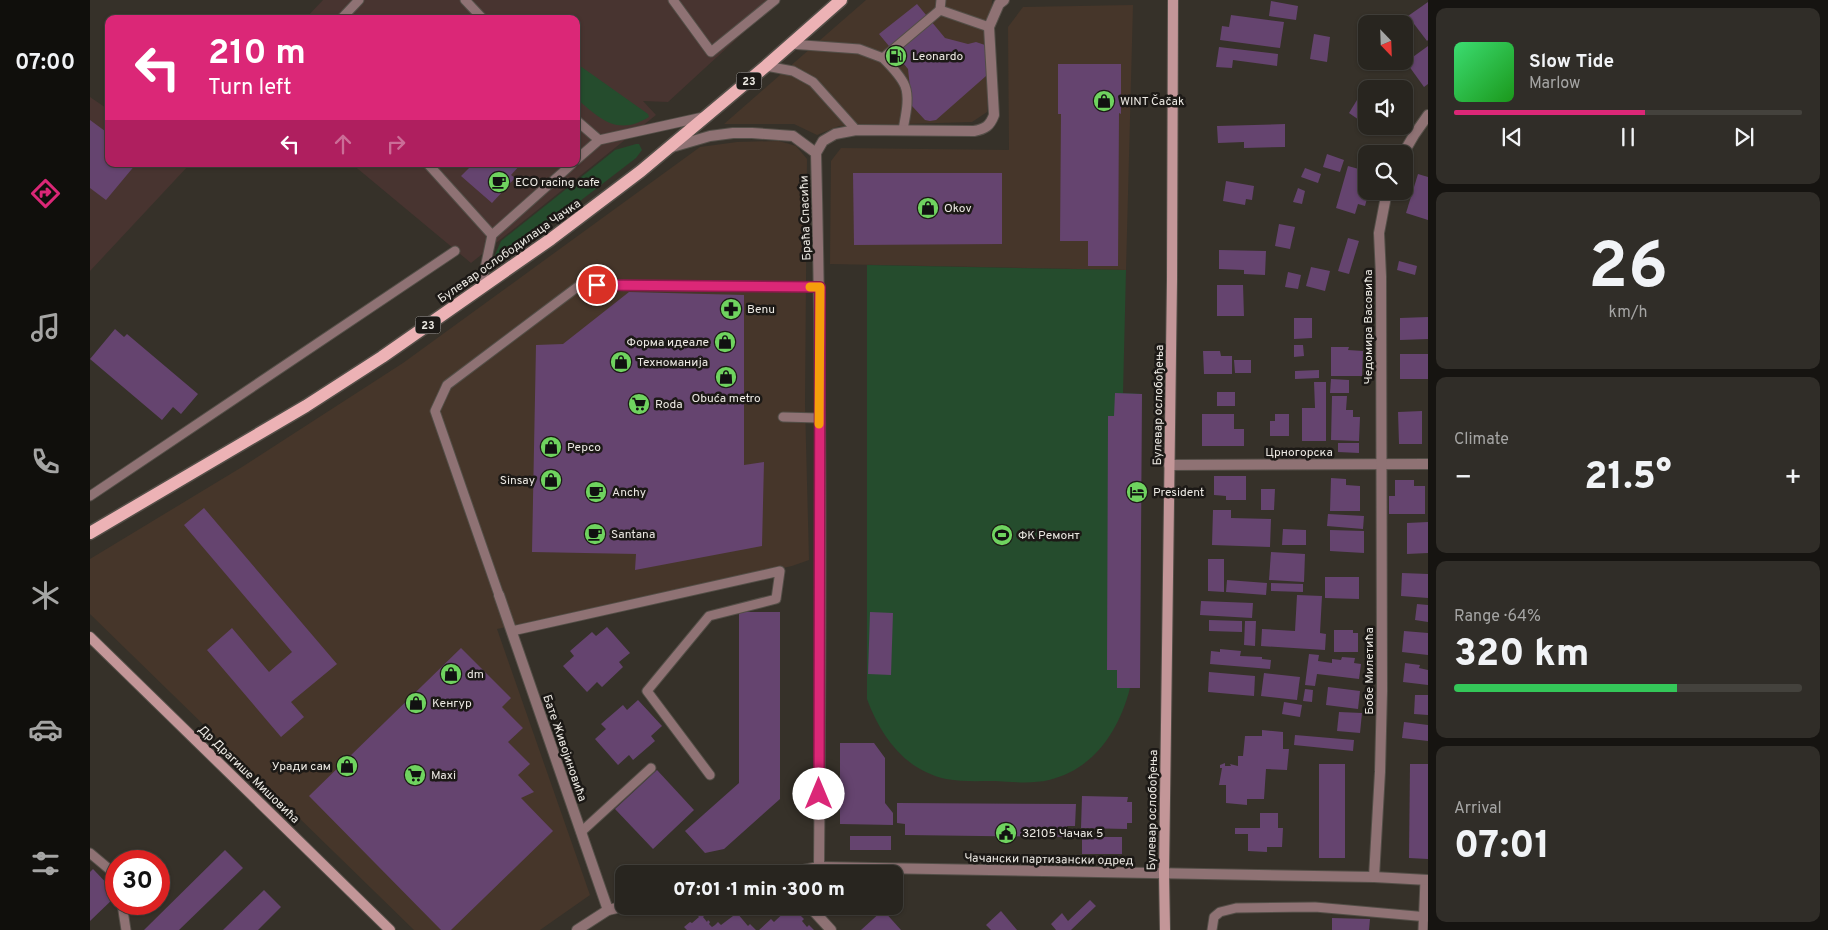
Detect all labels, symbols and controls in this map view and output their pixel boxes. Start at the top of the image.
north arrow [1358,15,1412,70]
map controls [1358,15,1413,200]
text: 210 m [208,32,306,76]
icon: left [125,35,190,100]
fuel station icon: Leonardo [884,44,908,68]
place label: Leonardo [912,49,963,65]
text: 07:00 [15,50,75,77]
text: Slow Tide [1529,50,1614,74]
road number: 23 [736,72,762,90]
text: Marlow [1529,74,1581,94]
text: Turn left [208,75,291,102]
button: sound [1358,80,1413,135]
shop icon: WINT Čačak [1092,89,1116,113]
place label: WINT Čačak [1120,94,1184,110]
icon: previous [1498,123,1526,151]
icon: pause [1614,123,1642,151]
icon: next [1730,123,1758,151]
icon: left [276,130,304,158]
icon: ahead [329,130,357,158]
icon: right [382,130,410,158]
button: search [1358,145,1413,200]
cafe icon: ECO racing cafe [487,170,511,194]
place label: ECO racing cafe [515,175,600,191]
street label: Браћа Спасићи [797,175,815,261]
icon: directions [28,176,63,211]
street label: Булевар ослободилаца Чачка [435,196,584,307]
shop icon: Okov [916,196,940,220]
place label: Okov [944,201,972,217]
text: 26 [1588,229,1668,311]
pin [576,264,618,306]
street label: Чедомира Васовића [1361,270,1377,384]
icon: arrive [583,271,611,299]
pharmacy icon: Benu [719,297,743,321]
place label: Benu [747,302,775,318]
text: km/h [1609,303,1647,323]
icon: music [28,310,63,345]
road number: 23 [416,316,440,334]
shop icon: Форма идеале [713,330,737,354]
place label: Форма идеале [627,335,709,351]
street label: Булевар ослобођења [1150,344,1168,466]
shop icon: Техноманија [609,350,633,374]
place label: Техноманија [637,355,708,371]
shop icon: Obuća metro [714,365,738,389]
place label: Obuća metro [691,391,761,407]
supermarket icon: Roda [627,392,651,416]
place label: Roda [655,397,683,413]
text: Climate [1454,430,1509,450]
shop icon: Pepco [539,435,563,459]
place label: Pepco [567,440,601,456]
icon: phone [28,444,63,479]
street label: Црногорска [1265,445,1333,461]
text: 21.5° [1584,454,1672,503]
text: − [1454,461,1472,497]
text: + [1784,461,1802,497]
shop icon: Sinsay [539,468,563,492]
place label: Sinsay [500,473,535,489]
cafe icon: Anchy [584,480,608,504]
hotel icon: President [1125,480,1149,504]
place label: Anchy [612,485,646,501]
place label: President [1153,485,1204,501]
cafe icon: Santana [583,522,607,546]
sports icon: ФК Ремонт [990,523,1014,547]
place label: Santana [611,527,655,543]
place label: ФК Ремонт [1018,528,1080,544]
icon: climate [28,578,63,613]
text: Range · 64% [1454,607,1541,627]
street label: Бобе Милетића [1362,627,1378,715]
text: 320 km [1454,631,1589,680]
shop icon: dm [439,662,463,686]
place label: dm [467,667,484,683]
shop icon: Кенгур [404,691,428,715]
street label: Бате Живојиновића [538,693,590,804]
place label: Кенгур [432,696,472,712]
icon: car [28,712,63,747]
street label: Др Драгише Мишовића [194,722,303,827]
street label: Булевар ослобођења [1144,749,1162,871]
shop icon: Уради сам [335,754,359,778]
place label: Уради сам [272,759,331,775]
supermarket icon: Maxi [403,763,427,787]
position arrow [792,767,844,819]
place label: Maxi [431,768,456,784]
text: Arrival [1454,799,1502,819]
public building icon: 32105 Чачак 5 [994,821,1018,845]
text: 07:01 [1454,823,1550,872]
place label: 32105 Чачак 5 [1022,826,1103,842]
icon: filters [28,846,63,881]
speed limit sign: 30 [105,850,170,915]
street label: Чачански партизански одред [964,851,1134,869]
text: 07:01 · 1 min · 300 m [673,878,845,902]

